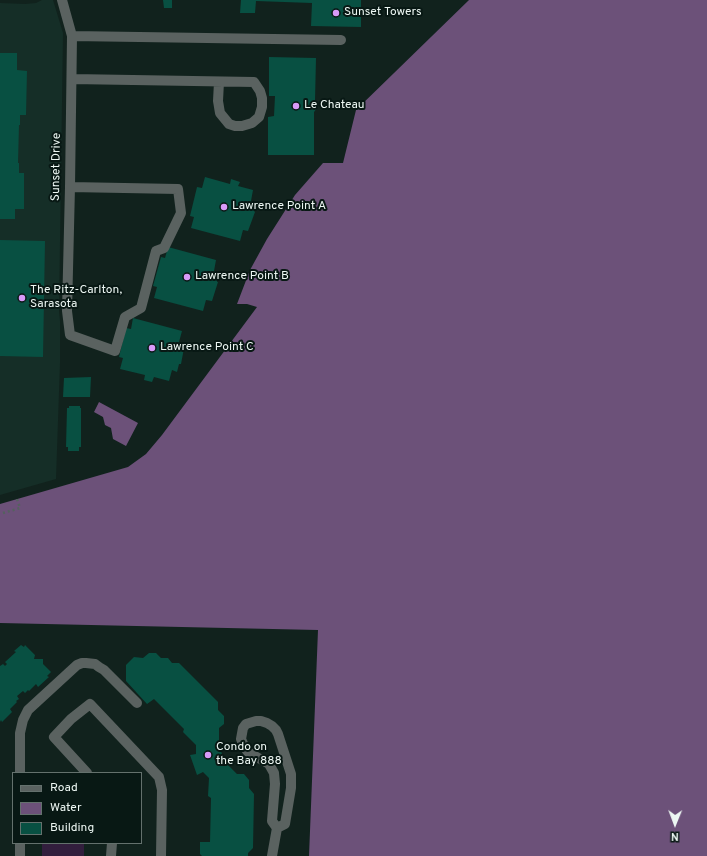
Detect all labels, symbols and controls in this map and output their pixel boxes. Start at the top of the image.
place label: Sunset Towers [344,6,422,20]
marker: Sunset Towers [331,8,341,18]
place label: Le Chateau [304,99,365,113]
marker: Le Chateau [291,101,301,111]
street label: Sunset Drive [49,133,65,201]
place label: Lawrence Point A [232,200,326,214]
marker: Lawrence Point A [219,202,229,212]
place label: Lawrence Point B [195,270,289,284]
marker: Lawrence Point B [182,272,192,282]
place label: The Ritz-Carlton, Sarasota [30,284,122,312]
marker: The Ritz-Carlton, Sarasota [17,293,27,303]
place label: Lawrence Point C [160,341,254,355]
marker: Lawrence Point C [147,343,157,353]
place label: Condo on the Bay 888 [216,741,282,769]
marker: Condo on the Bay 888 [203,750,213,760]
legend [12,772,142,844]
text: Road [50,780,78,796]
text: Water [50,800,82,816]
north arrow [655,804,695,844]
text: Building [50,820,94,836]
text: N [671,829,679,843]

